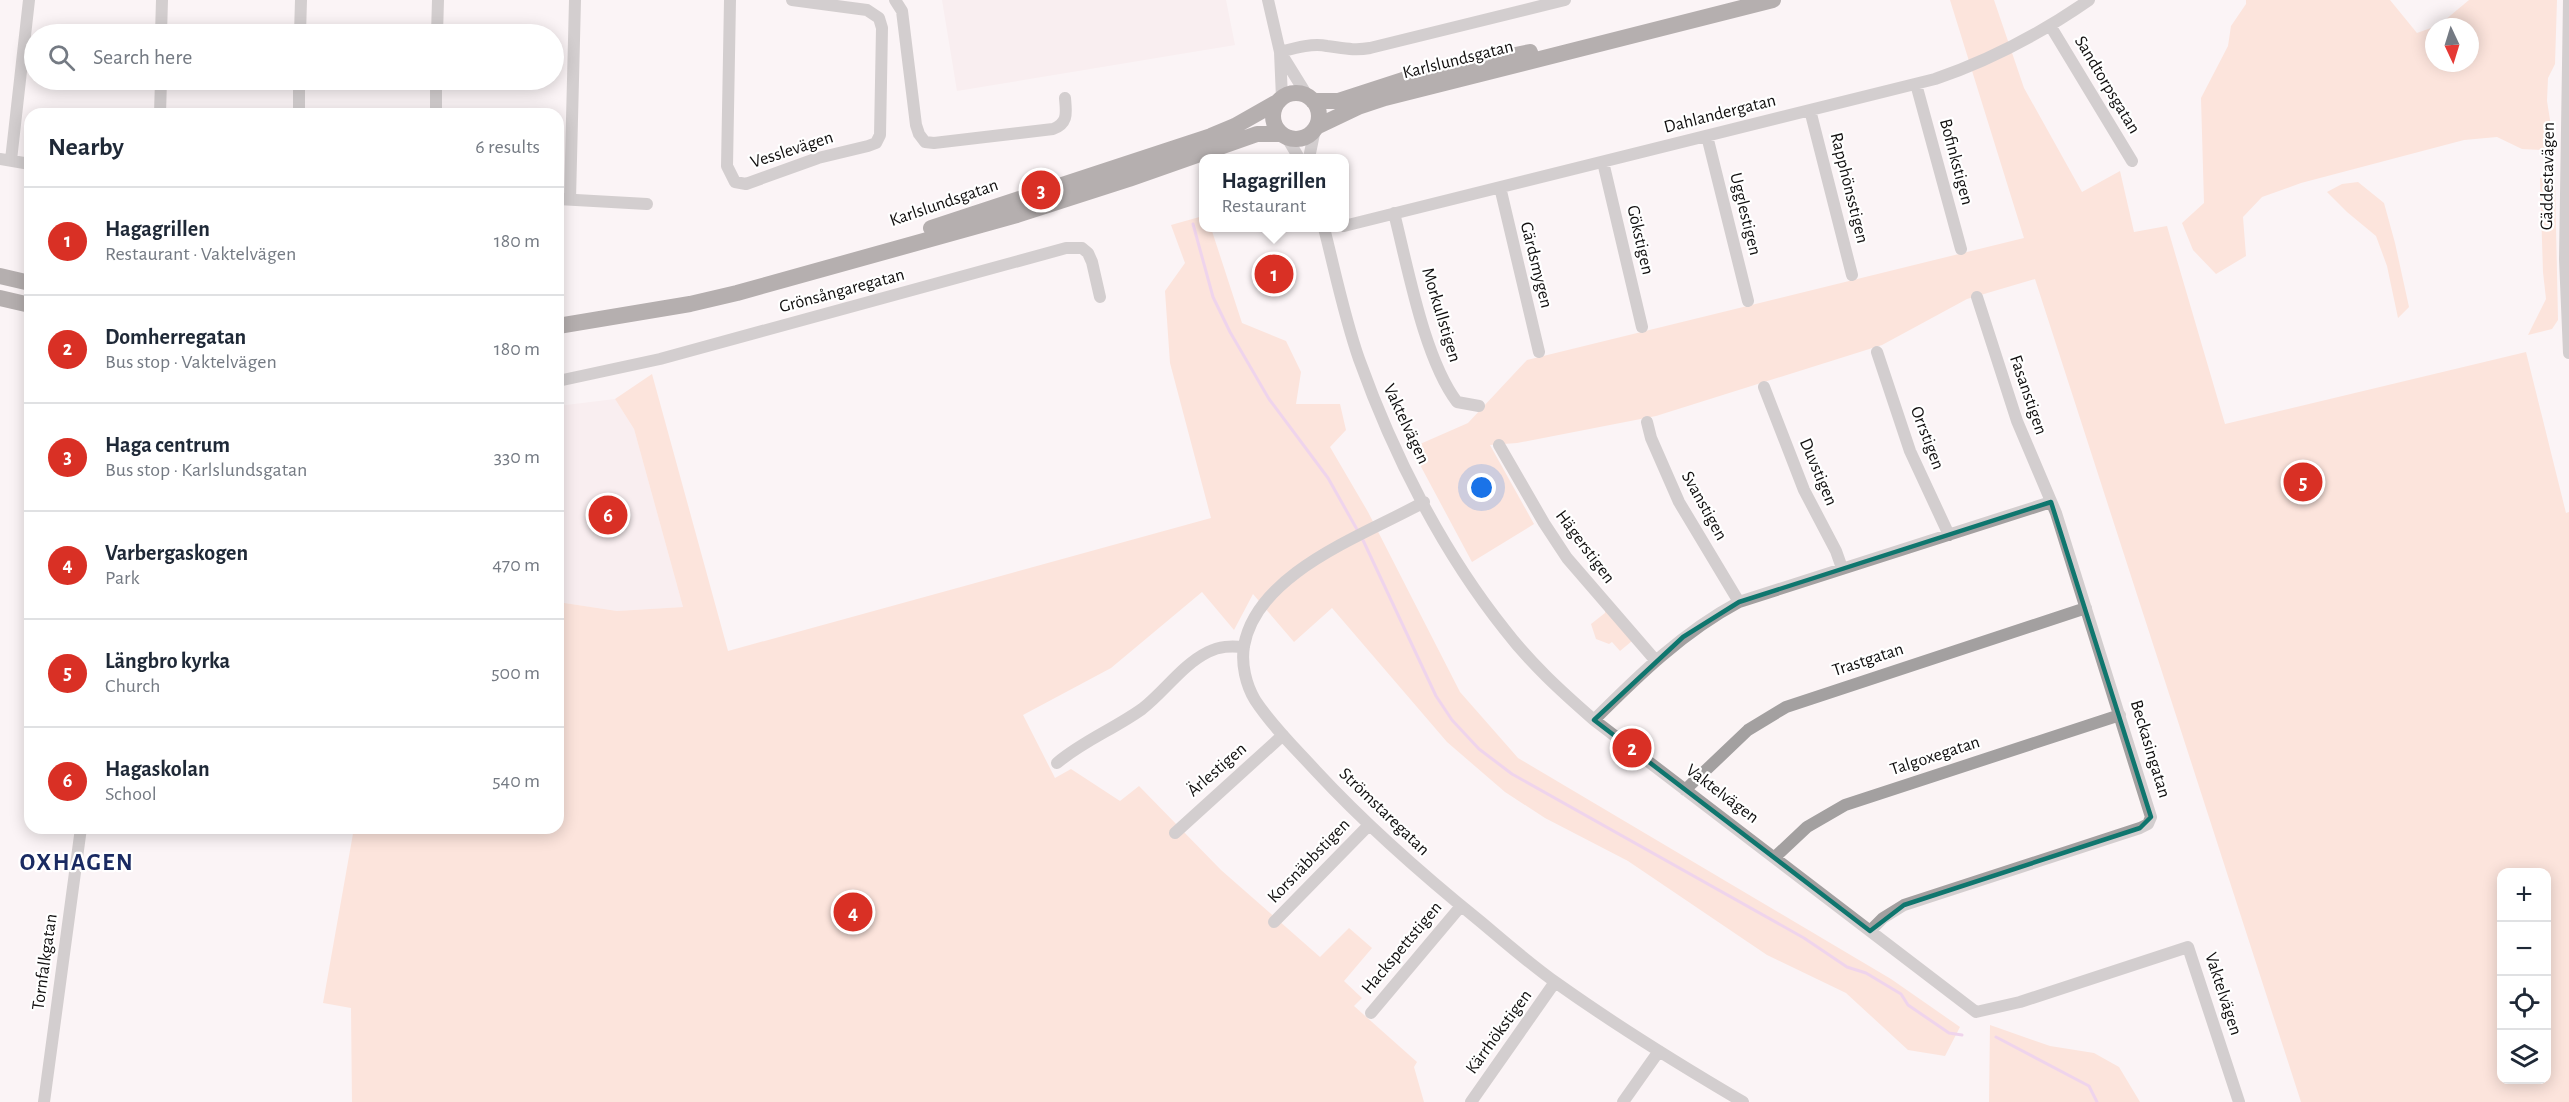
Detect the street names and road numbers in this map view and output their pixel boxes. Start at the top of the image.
street label: Sandtorpsgatan [2071,33,2143,137]
street label: Karlslundsgatan [1401,38,1515,82]
street label: Dahlandergatan [1662,91,1778,137]
street label: Bofinkstigen [1936,117,1976,207]
street label: Gäddestavägen [2538,122,2558,230]
street label: Vesslevägen [748,128,836,172]
street label: Rapphönsstigen [1827,131,1871,245]
street label: Ugglestigen [1726,171,1764,257]
street label: Karlslundsgatan [887,176,1001,230]
street label: Gökstigen [1623,204,1657,276]
street label: Gärdsmygen [1517,220,1555,310]
street label: Grönsångaregatan [777,266,907,316]
street label: Morkullstigen [1418,266,1464,364]
street label: Fasanstigen [2006,353,2050,437]
street label: Vaktelvägen [1380,381,1432,467]
street label: Orrstigen [1907,404,1947,472]
street label: Duvstigen [1796,436,1840,508]
street label: Svanstigen [1678,468,1730,544]
street label: Hägerstigen [1552,507,1618,587]
street label: Trastgatan [1830,640,1906,680]
street label: Beckasingatan [2127,698,2173,800]
street label: Talgoxegatan [1888,733,1982,779]
street label: Ärlestigen [1183,738,1250,800]
street label: Vaktelvägen [1682,761,1762,827]
street label: Strömstaregatan [1335,765,1433,859]
street label: Korsnäbbstigen [1264,815,1354,907]
street label: Hackspettstigen [1358,899,1446,997]
street label: Tornfalkgatan [29,913,61,1011]
street label: Vaktelvägen [2201,950,2245,1038]
street label: Kärrhökstigen [1463,987,1535,1077]

